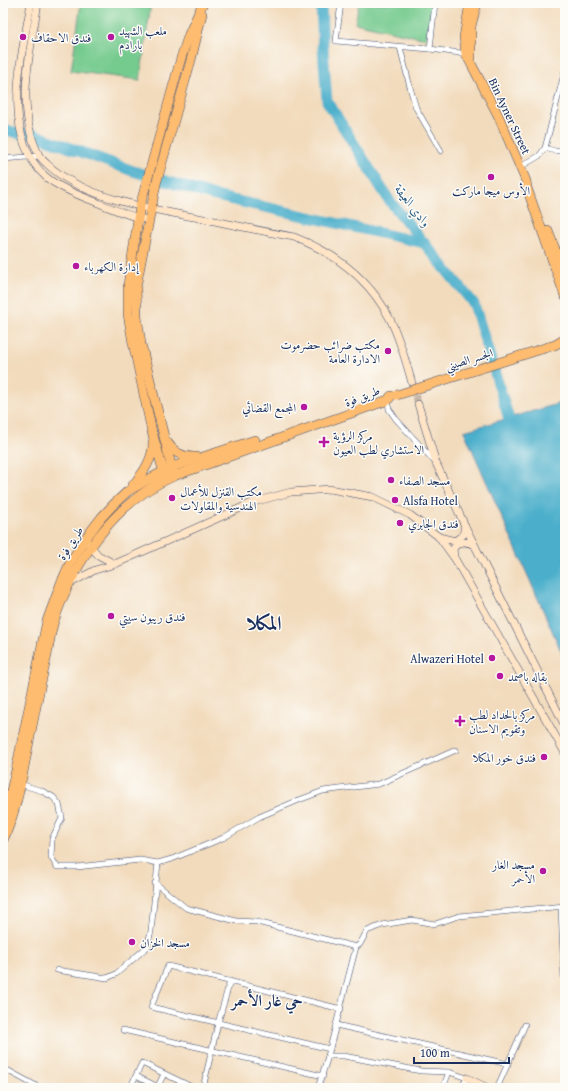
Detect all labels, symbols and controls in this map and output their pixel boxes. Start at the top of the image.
place label: ملعب الشهيد بارادم [119,22,167,56]
place label: فندق الاحقاف [31,29,91,46]
marker: فندق الاحقاف [18,32,28,42]
marker: ملعب الشهيد بارادم [106,32,116,42]
street label: Bin Ayner Street [485,75,535,158]
marker: الأوس ميجا ماركت [486,172,496,182]
water label: وادي العيقة [389,180,436,232]
place label: الأوس ميجا ماركت [452,182,530,199]
place label: إدارة الكهرباء [84,258,140,275]
marker: إدارة الكهرباء [71,261,81,271]
place label: مكتب ضرائب حضرموت الادارة العامة [280,336,380,367]
street label: الجسر الصيني [443,344,496,378]
marker: مكتب ضرائب حضرموت الادارة العامة [383,346,393,356]
street label: طريق فوة [342,381,382,411]
place label: المجمع القضائي [242,399,296,419]
marker: المجمع القضائي [299,402,309,412]
place label: مركز الرؤية الاستشاري لطب العيون [333,427,425,460]
marker: مركز الرؤية الاستشاري لطب العيون [318,436,330,448]
place label: مسجد الصفاء [399,472,450,489]
marker: مسجد الصفاء [386,475,396,485]
place label: مكتب القنزل للأعمال الهندسية والمقاولات [180,483,262,514]
place label: Alsfa Hotel [403,492,459,509]
marker: مكتب القنزل للأعمال الهندسية والمقاولات [167,493,177,503]
marker: Alsfa Hotel [390,495,400,505]
place label: فندق الجابري [408,515,459,534]
marker: فندق الجابري [395,518,405,528]
street label: طريق فوة [53,523,87,563]
place label: فندق ريبون سيتي [119,608,185,629]
district label: المكلا [246,608,282,637]
marker: فندق ريبون سيتي [106,611,116,621]
place label: Alwazeri Hotel [410,650,485,667]
marker: Alwazeri Hotel [487,653,497,663]
place label: بقاله باصمد [508,668,547,685]
marker: بقاله باصمد [495,671,505,681]
place label: مركز بالحداد لطب وتقويم الاسنان [469,706,535,740]
marker: مركز بالحداد لطب وتقويم الاسنان [454,715,466,727]
place label: فندق خور المكلا [472,749,536,766]
marker: فندق خور المكلا [539,752,549,762]
place label: مسجد الغار الأحمر [491,856,535,887]
marker: مسجد الغار الأحمر [538,866,548,876]
place label: مسجد الخزان [140,934,190,951]
marker: مسجد الخزان [127,937,137,947]
district label: حي غار الأحمر [229,988,303,1014]
scale bar [414,1039,509,1065]
text: 100 m [420,1044,450,1061]

